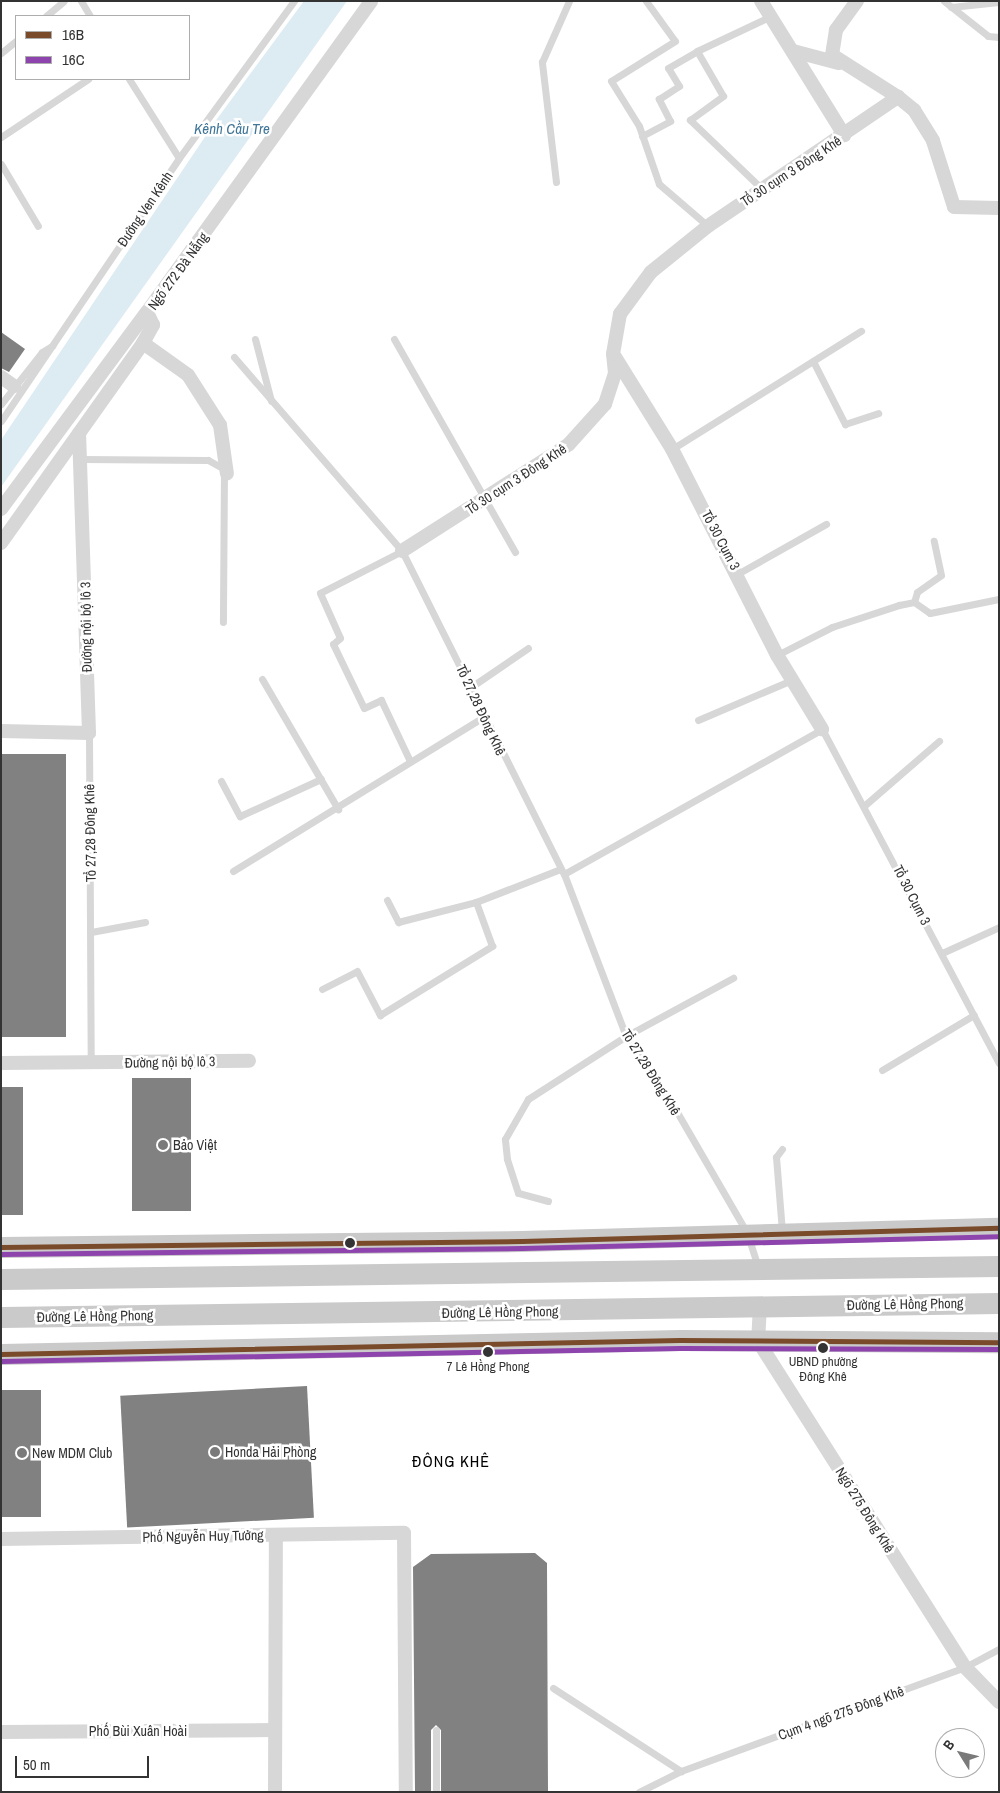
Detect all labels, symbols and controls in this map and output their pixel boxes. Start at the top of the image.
legend [15,15,190,80]
text: 16B [62,24,84,45]
text: 16C [62,49,85,70]
water label: Kênh Cầu Tre [194,120,270,138]
street label: Tổ 30 cụm 3 Đông Khê [737,132,845,210]
street label: Đường Ven Kênh [114,168,176,250]
street label: Ngõ 272 Đà Nẵng [144,229,212,313]
street label: Tổ 30 cụm 3 Đông Khê [462,440,570,518]
street label: Tổ 30 Cụm 3 [698,507,744,573]
street label: Đường nội bộ lô 3 [77,582,95,672]
street label: Tổ 27,28 Đông Khê [453,662,509,758]
street label: Tổ 27,28 Đông Khê [81,784,99,882]
street label: Tổ 30 Cụm 3 [890,862,934,928]
street label: Tổ 27,28 Đông Khê [618,1026,684,1118]
street label: Đường nội bộ lô 3 [125,1053,215,1071]
place label: Bảo Việt [173,1137,217,1153]
marker: Bảo Việt [157,1139,169,1151]
unlabelled marker [345,1238,355,1248]
street label: Đường Lê Hồng Phong [846,1295,964,1313]
street label: Đường Lê Hồng Phong [441,1303,559,1321]
street label: Đường Lê Hồng Phong [36,1307,154,1325]
marker: UBND phường Đông Khê [818,1343,828,1353]
marker: 7 Lê Hồng Phong [483,1347,493,1357]
place label: UBND phường Đông Khê [789,1355,857,1386]
place label: 7 Lê Hồng Phong [447,1359,529,1375]
place label: Honda Hải Phòng [225,1444,316,1460]
place label: New MDM Club [32,1445,112,1461]
marker: Honda Hải Phòng [209,1446,221,1458]
marker: New MDM Club [16,1447,28,1459]
district label: ĐÔNG KHÊ [411,1451,491,1471]
street label: Ngõ 275 Đông Khê [832,1464,898,1556]
street label: Phố Nguyễn Huy Tưởng [142,1527,264,1545]
street label: Cụm 4 ngõ 275 Đông Khê [776,1682,906,1744]
street label: Phố Bùi Xuân Hoài [89,1723,187,1739]
north arrow [935,1728,985,1778]
text: B [939,1736,958,1753]
scale bar [18,1746,151,1778]
text: 50 m [23,1754,50,1775]

